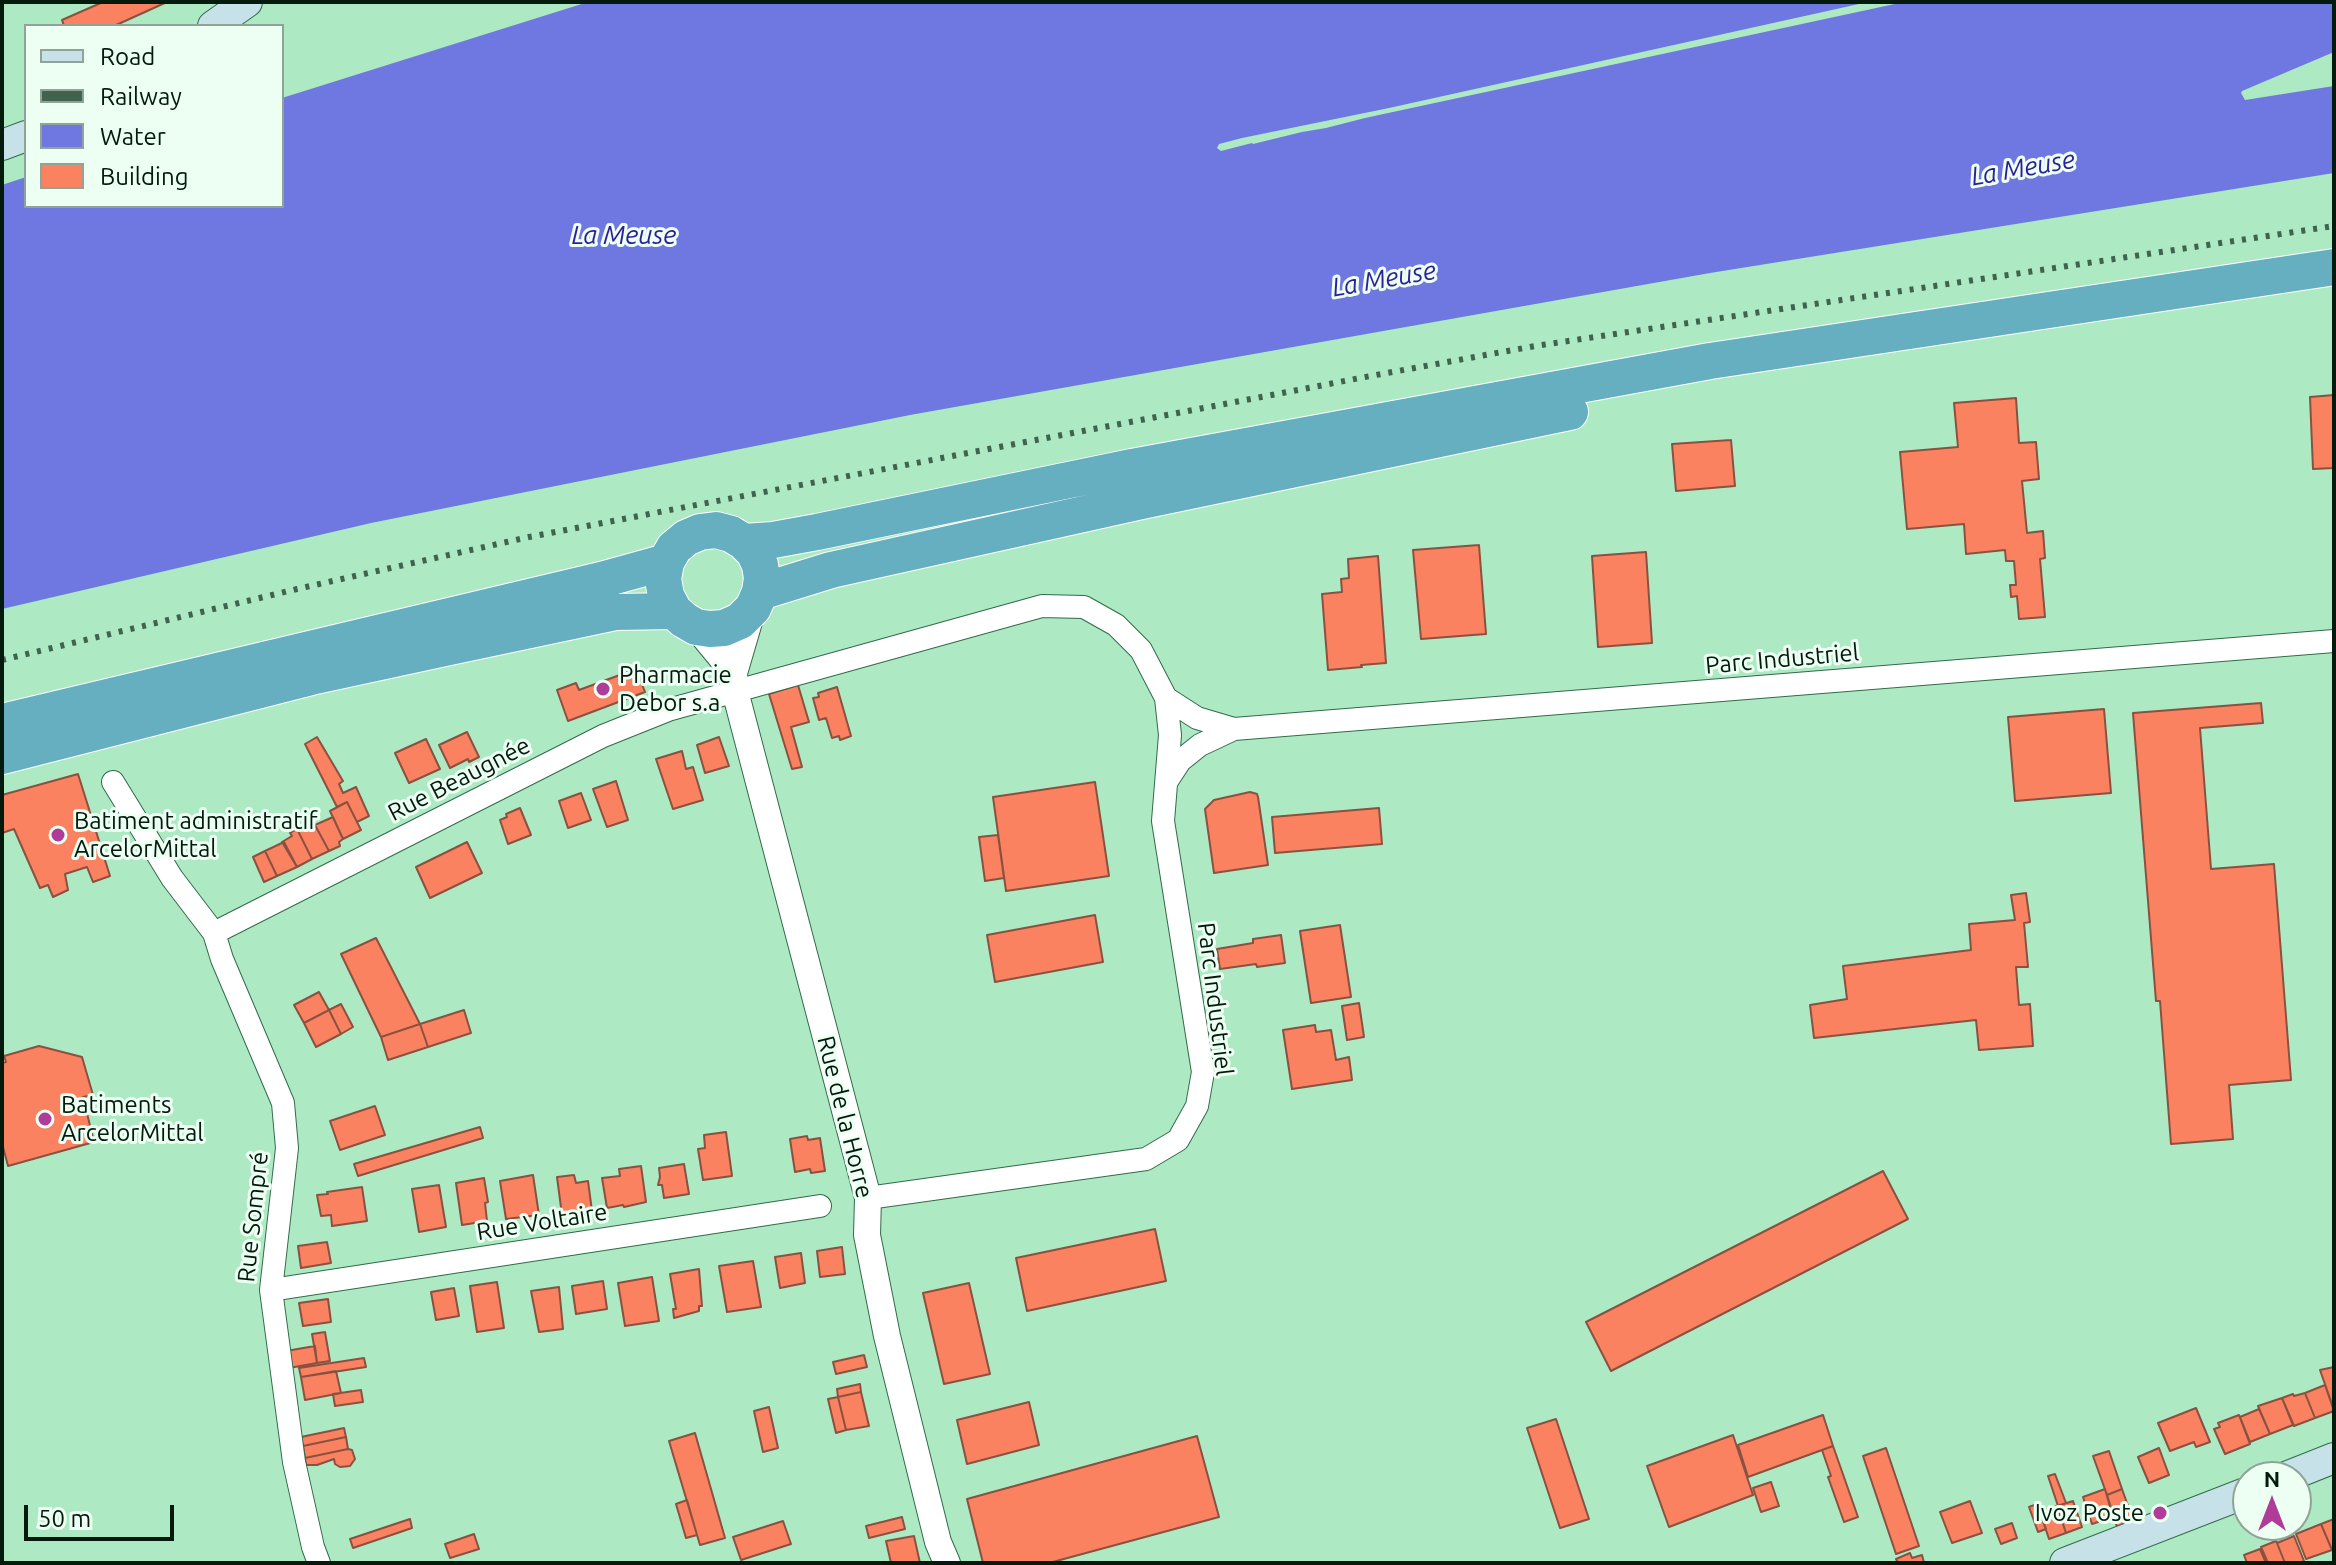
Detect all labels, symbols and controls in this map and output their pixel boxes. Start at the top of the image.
legend [24,24,284,208]
text: Road [100,43,155,70]
text: Railway [100,83,182,110]
text: Water [100,123,166,150]
water label: La Meuse [1969,144,2077,192]
text: Building [100,163,188,190]
water label: La Meuse [572,219,676,251]
water label: La Meuse [1330,255,1438,303]
street label: Parc Industriel [1704,638,1860,680]
place label: Pharmacie Debor s.a [619,661,732,717]
marker: Pharmacie Debor s.a [594,680,612,698]
street label: Rue Beaugnée [383,731,535,827]
place label: Batiment administratif ArcelorMittal [74,807,318,863]
marker: Batiment administratif ArcelorMittal [49,826,67,844]
street label: Parc Industriel [1191,921,1239,1077]
street label: Rue de la Horre [811,1033,879,1201]
place label: Batiments ArcelorMittal [61,1091,204,1147]
marker: Batiments ArcelorMittal [36,1110,54,1128]
street label: Rue Sompré [232,1150,274,1284]
street label: Rue Voltaire [475,1197,609,1247]
north arrow [2232,1461,2312,1541]
text: N [2264,1466,2280,1491]
scale bar [28,1489,178,1539]
place label: Ivoz Poste [2035,1499,2144,1527]
marker: Ivoz Poste [2151,1504,2169,1522]
text: 50 m [38,1505,91,1532]

